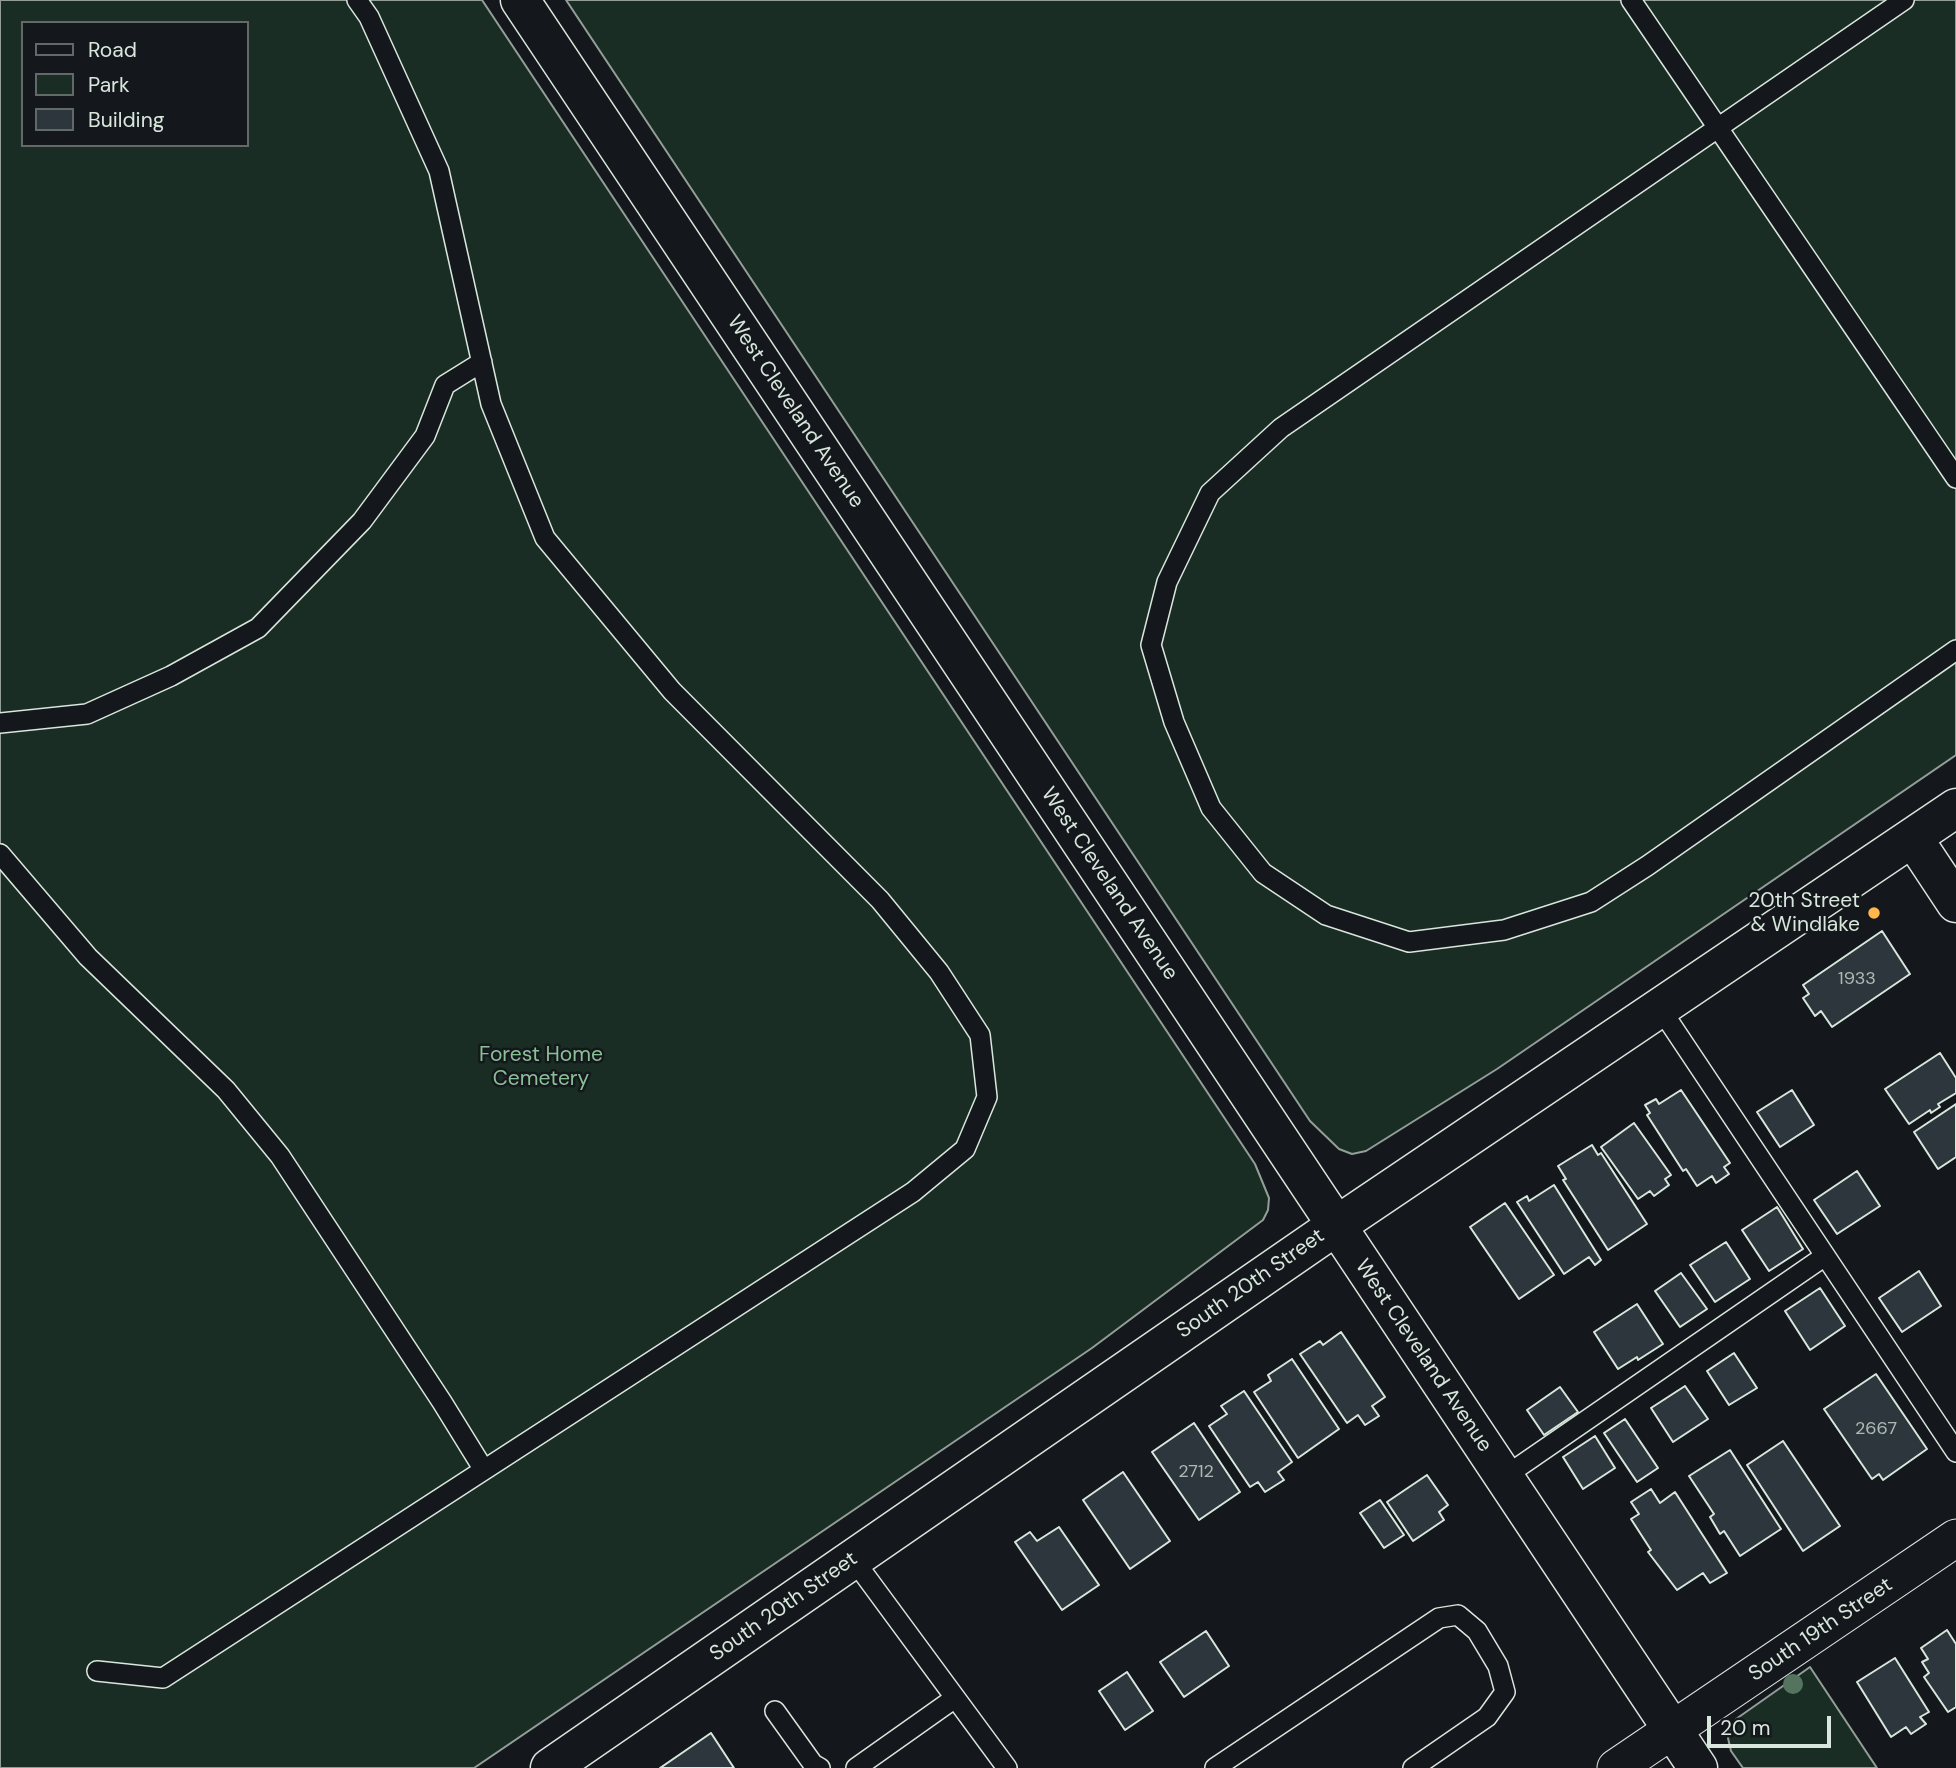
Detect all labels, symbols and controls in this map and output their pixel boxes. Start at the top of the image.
legend [21,21,248,147]
text: Road [88,36,137,64]
text: Park [88,71,129,99]
text: Building [88,106,164,134]
street label: West Cleveland Avenue [721,311,869,513]
street label: West Cleveland Avenue [1035,783,1183,985]
place label: 20th Street & Windlake [1748,888,1860,938]
marker: 20th Street & Windlake [1866,905,1882,921]
house number: 1933 [1838,968,1876,990]
park label: Forest Home Cemetery [479,1042,603,1092]
street label: South 20th Street [1172,1224,1330,1344]
street label: West Cleveland Avenue [1349,1255,1497,1457]
house number: 2667 [1855,1418,1897,1440]
house number: 2712 [1178,1461,1214,1483]
street label: South 20th Street [705,1547,863,1667]
street label: South 19th Street [1744,1573,1898,1687]
scale bar [1711,1702,1835,1746]
text: 20 m [1720,1714,1771,1742]

